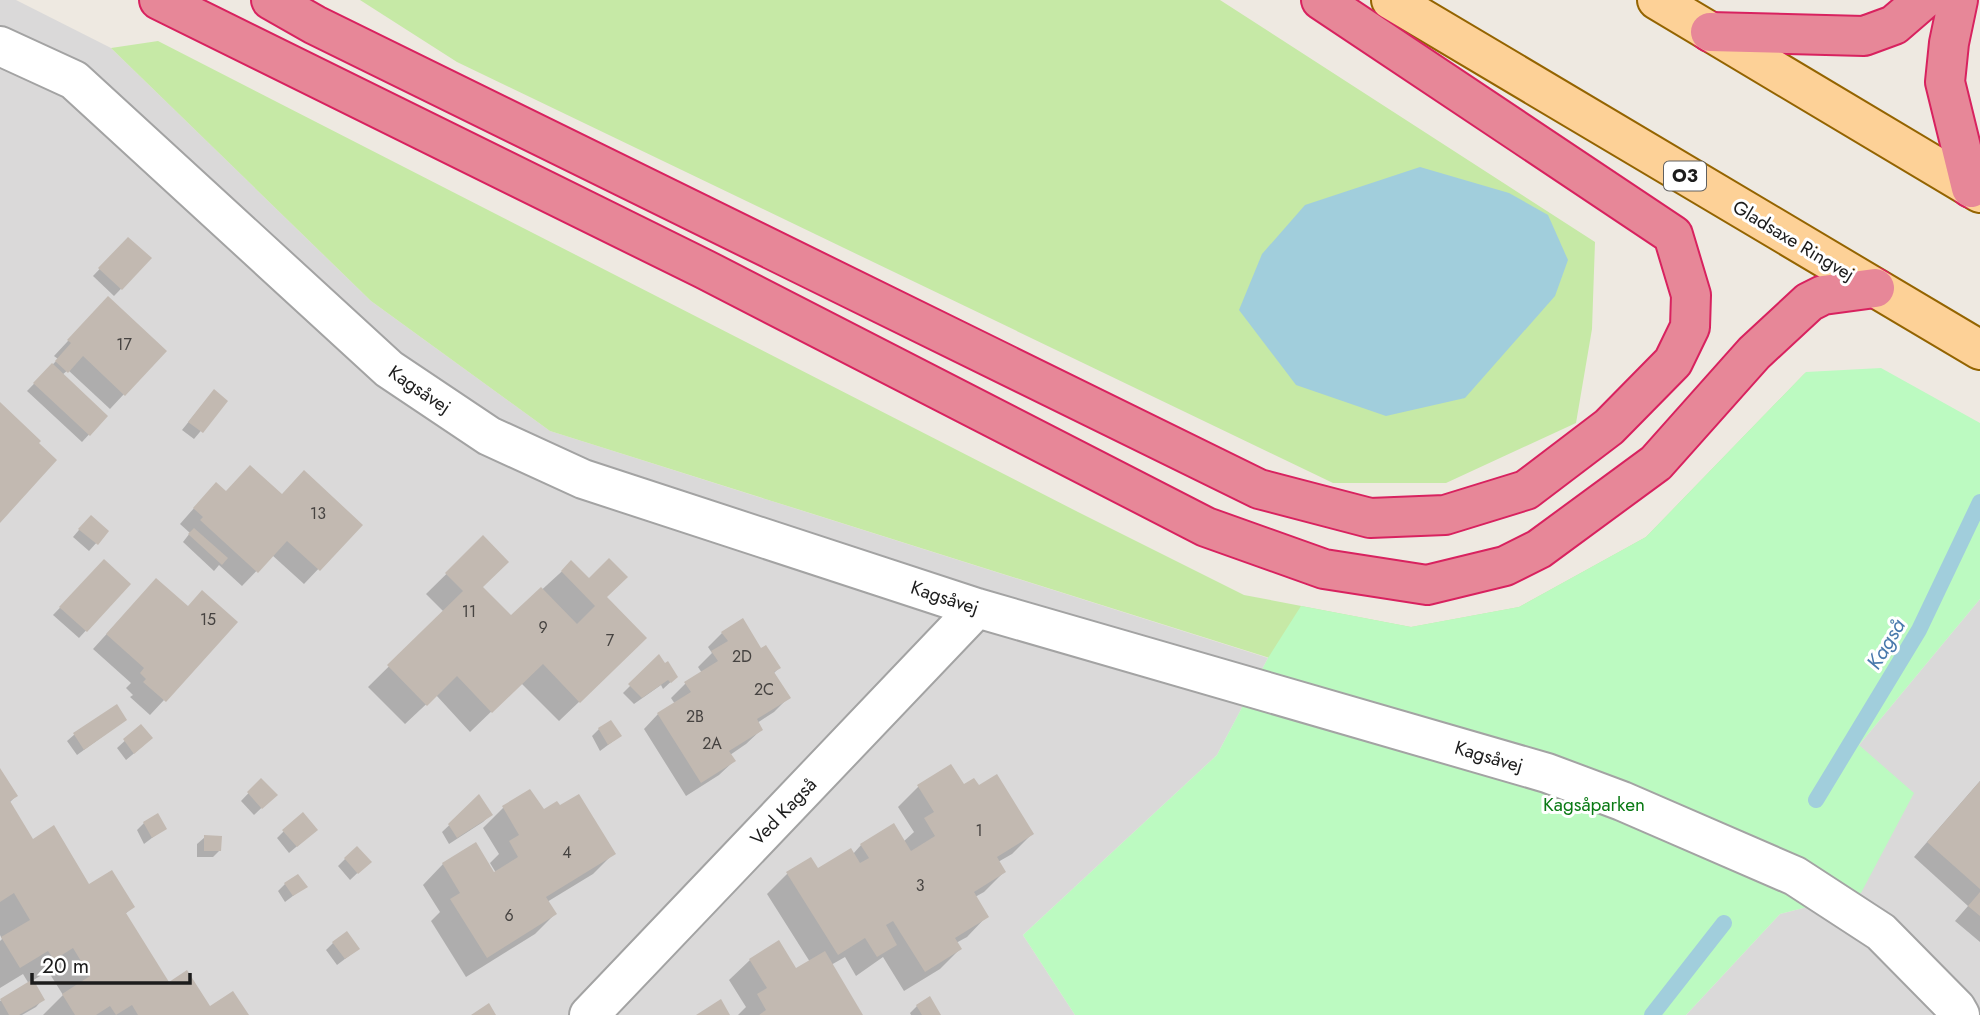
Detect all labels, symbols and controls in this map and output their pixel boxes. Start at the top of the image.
road number: O3 [1664,162,1706,190]
street label: Gladsaxe Ringvej [1728,193,1860,288]
house number: 17 [116,333,132,356]
street label: Kagsåvej [383,359,456,420]
house number: 13 [310,502,326,525]
street label: Kagsåvej [907,574,982,621]
house number: 11 [462,600,476,623]
house number: 15 [200,608,216,631]
water label: Kagså [1859,613,1913,675]
house number: 9 [538,616,548,639]
house number: 7 [606,629,615,652]
house number: 2D [732,645,752,668]
house number: 2C [754,678,774,701]
house number: 2B [686,705,704,728]
house number: 2A [702,732,722,755]
street label: Kagsåvej [1451,734,1526,779]
street label: Ved Kagså [744,771,823,851]
park label: Kagsåparken [1543,791,1645,818]
house number: 1 [975,819,983,842]
house number: 4 [562,841,572,864]
house number: 3 [916,874,925,897]
house number: 6 [504,904,514,927]
scale bar [32,942,189,986]
text: 20 m [42,951,89,981]

